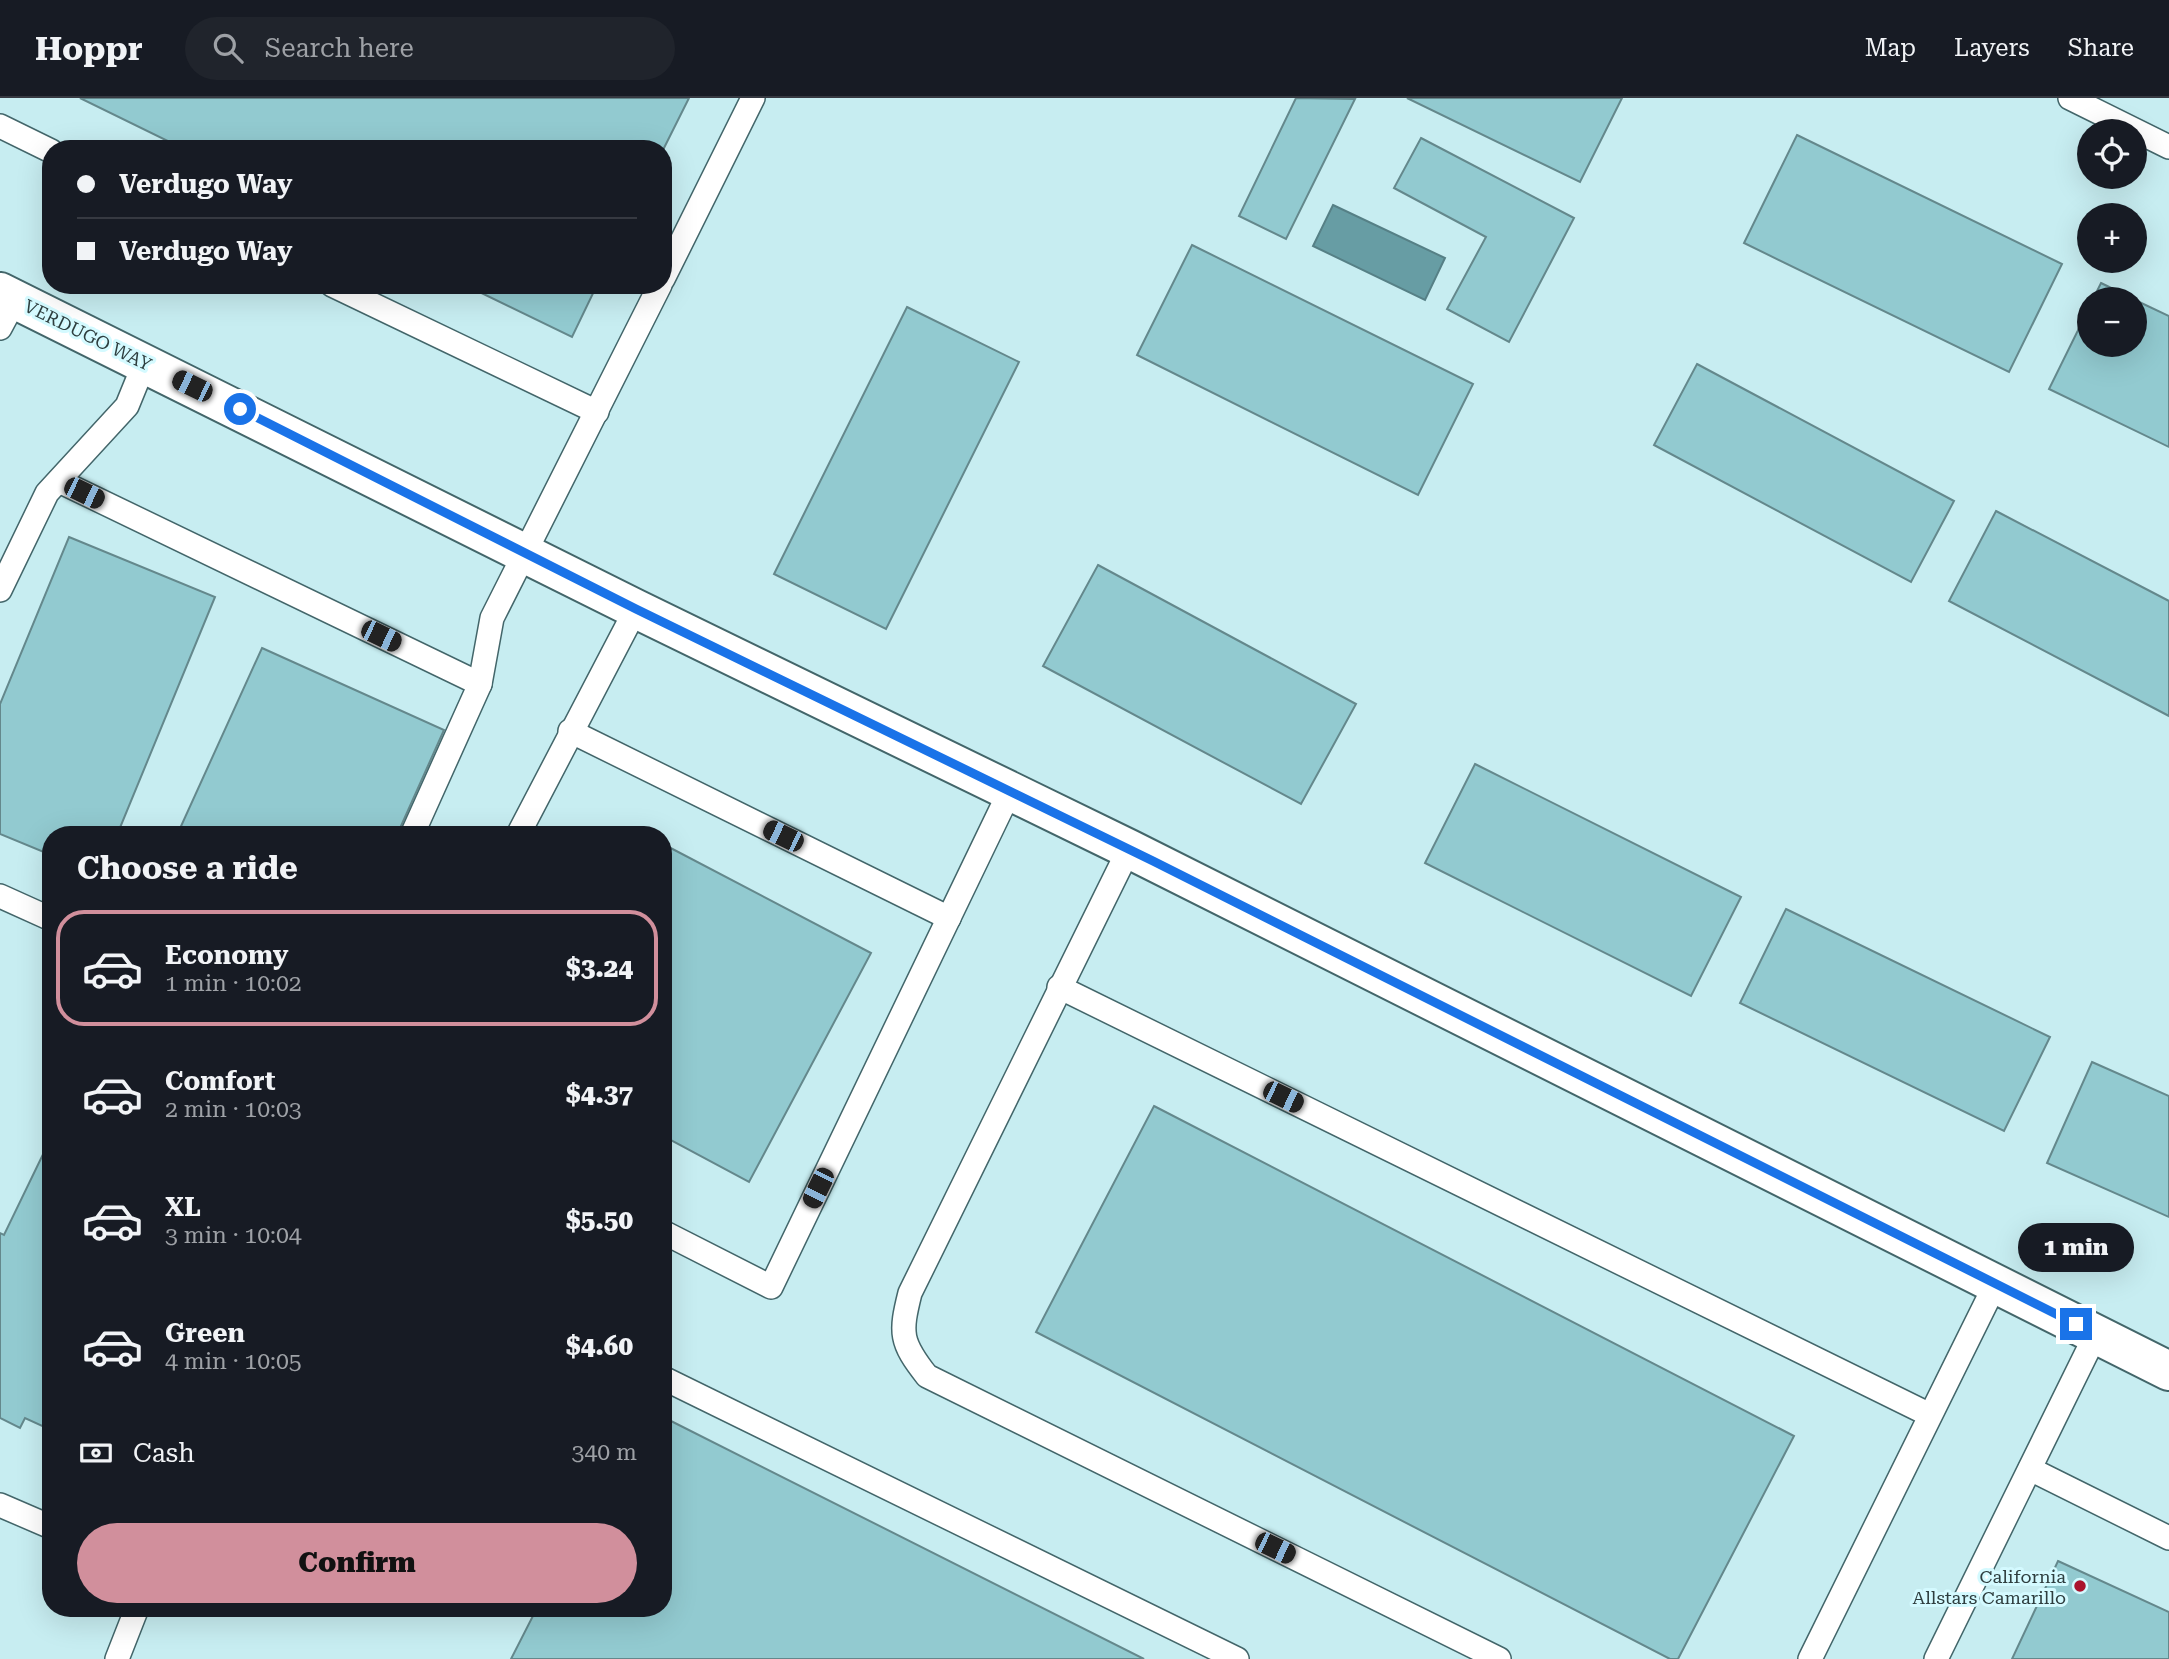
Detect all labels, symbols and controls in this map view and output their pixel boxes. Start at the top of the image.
search box [185,17,675,80]
text: Hoppr [35,29,143,68]
icon: search [209,29,247,67]
text: Search here [265,33,414,63]
text: Map [1865,34,1916,62]
text: Layers [1954,34,2030,62]
text: Share [2068,34,2134,62]
map controls [2077,119,2147,357]
button: locate [2077,119,2147,189]
text: Verdugo Way [119,169,292,199]
button: + [2077,203,2147,273]
text: Verdugo Way [119,236,292,266]
button: − [2077,287,2147,357]
street label: VERDUGO WAY [21,295,156,375]
car [169,367,216,405]
route start [224,393,256,425]
car [61,474,108,512]
car [358,617,405,655]
car [760,817,807,855]
text: Choose a ride [77,849,298,887]
icon: car [81,937,144,1000]
text: Economy [165,940,288,970]
text: $3.24 [566,953,633,983]
text: 1 min · 10:02 [165,970,302,997]
icon: car [81,1063,144,1126]
text: Comfort [165,1066,275,1096]
car [1260,1078,1307,1116]
text: $4.37 [566,1079,633,1109]
text: 2 min · 10:03 [165,1096,302,1123]
car [800,1165,837,1211]
icon: car [81,1189,144,1252]
text: XL [165,1192,201,1222]
text: $5.50 [566,1205,633,1235]
text: 3 min · 10:04 [165,1222,302,1249]
callout: 1 min [2018,1222,2134,1272]
text: 1 min [2044,1234,2108,1261]
route end [2060,1308,2092,1340]
icon: car [81,1315,144,1378]
text: Green [165,1318,245,1348]
text: $4.60 [566,1331,633,1361]
text: 4 min · 10:05 [165,1348,302,1375]
icon: cash [77,1434,115,1472]
text: Cash [133,1438,195,1468]
text: 340 m [572,1439,637,1466]
button: Confirm [77,1523,637,1603]
car [1252,1529,1299,1567]
place label: California Allstars Camarillo [1912,1566,2066,1608]
marker: California Allstars Camarillo [2072,1578,2088,1594]

